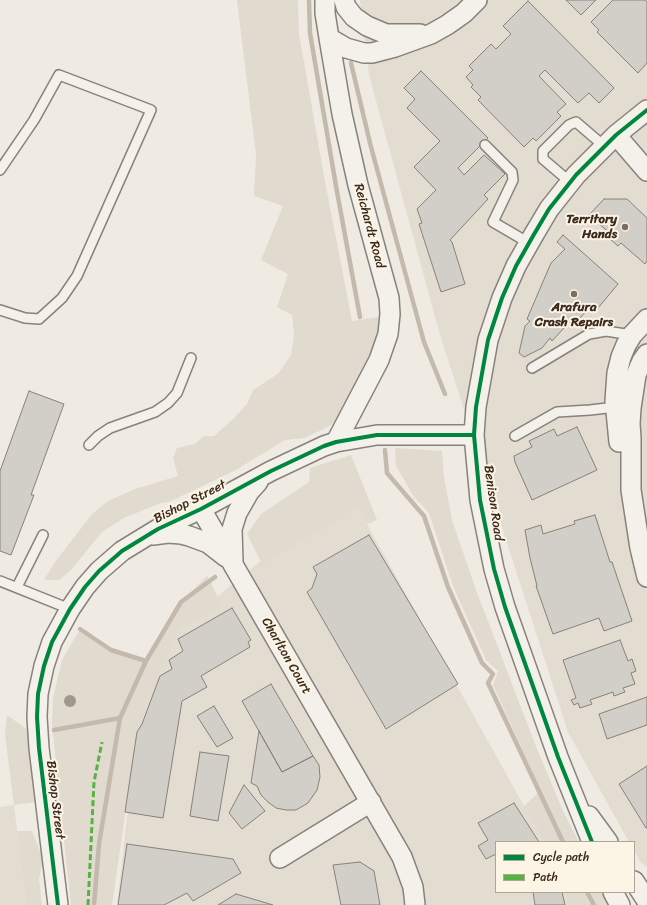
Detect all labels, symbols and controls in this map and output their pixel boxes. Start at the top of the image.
street label: Reichardt Road [350,182,388,270]
place label: Territory Hands [566,212,617,243]
marker: Territory Hands [620,222,630,232]
marker: Arafura Crash Repairs [569,289,579,299]
place label: Arafura Crash Repairs [535,300,613,331]
street label: Benison Road [480,464,506,542]
street label: Bishop Street [151,477,229,527]
street label: Charlton Court [258,615,314,697]
street label: Bishop Street [42,760,68,840]
legend [495,841,635,893]
text: Cycle path [533,846,589,868]
text: Path [533,866,558,888]

